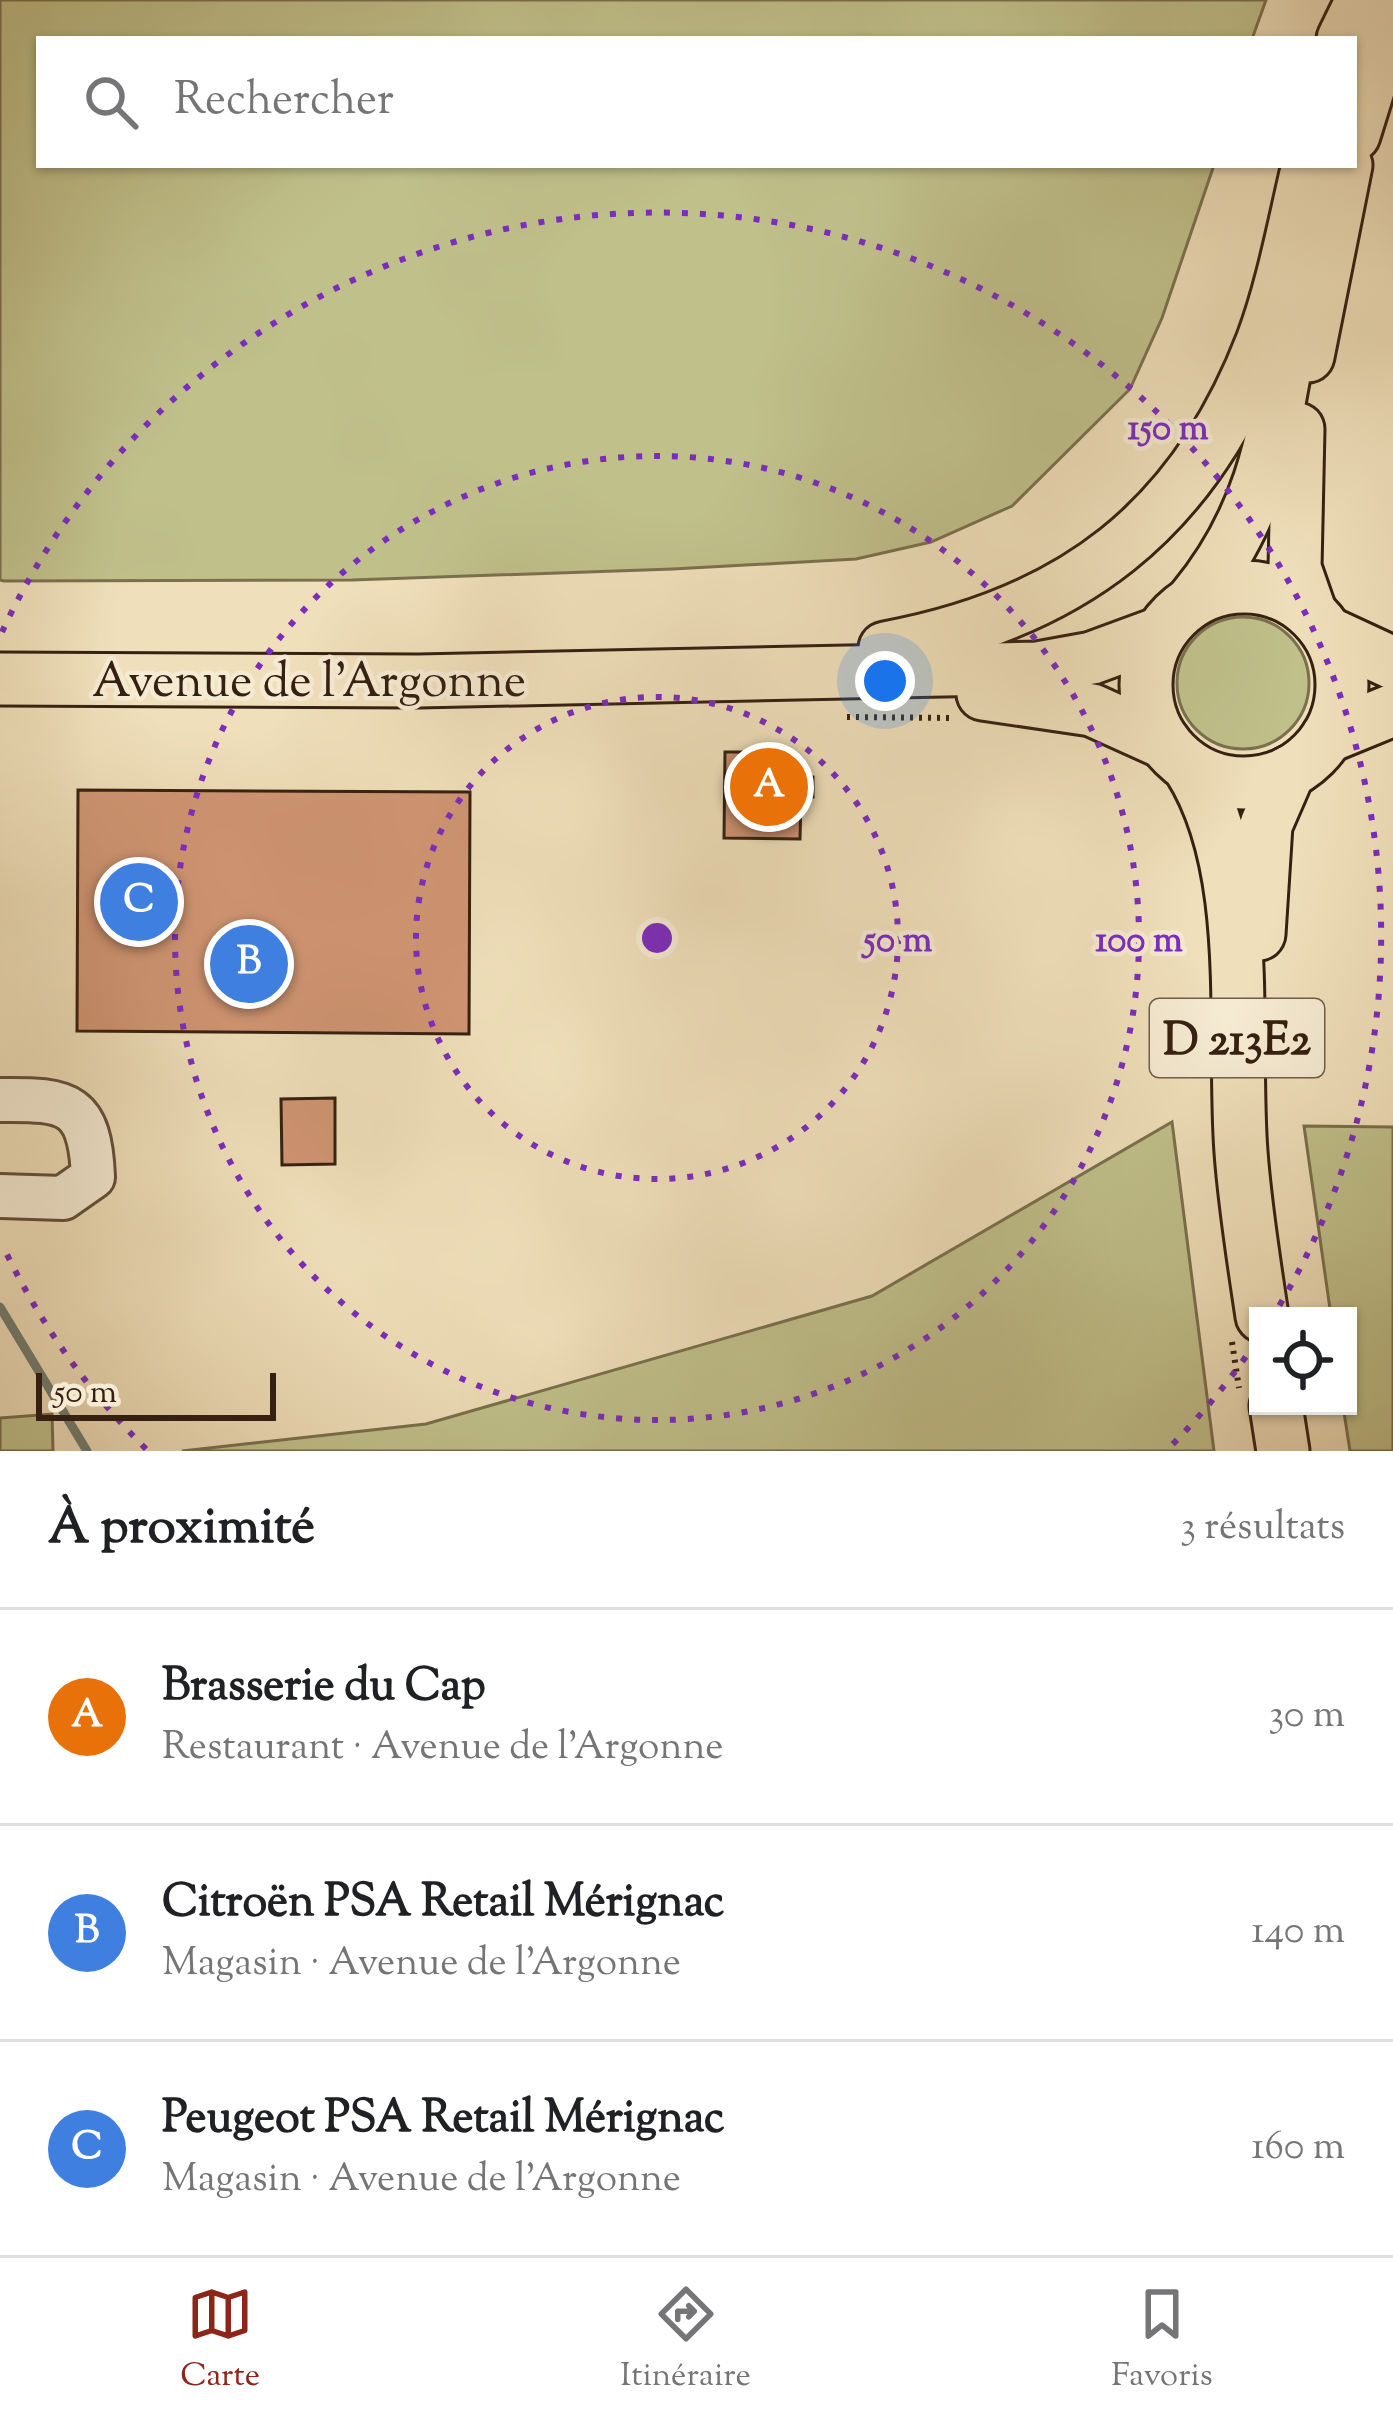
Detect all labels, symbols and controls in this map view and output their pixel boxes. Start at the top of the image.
search box [36,36,1357,168]
icon: search [78,69,144,135]
text: Rechercher [174,70,394,135]
text: 150 m [1127,404,1209,456]
street label: Avenue de l'Argonne [92,650,526,719]
your location [855,651,915,711]
pin: A [730,742,808,832]
pin: C [100,857,178,947]
text: 50 m [861,916,933,968]
text: 100 m [1095,916,1183,968]
centre of rings [636,917,678,959]
pin: B [210,919,288,1009]
road number: D 213E2 [1150,999,1324,1077]
map controls [1249,1307,1357,1415]
button: locate [1249,1307,1357,1415]
scale bar [36,1367,276,1420]
text: 50 m [54,1370,117,1418]
text: À proximité [48,1493,315,1566]
text: 3 résultats [1180,1501,1345,1557]
text: Brasserie du Cap [162,1656,486,1721]
text: A [71,1689,103,1745]
text: 30 m [1268,1689,1345,1745]
text: Restaurant · Avenue de l'Argonne [162,1721,723,1777]
text: Citroën PSA Retail Mérignac [162,1872,724,1937]
text: B [75,1905,99,1961]
text: 140 m [1251,1905,1345,1961]
text: Magasin · Avenue de l'Argonne [162,1937,681,1993]
text: Peugeot PSA Retail Mérignac [162,2088,724,2153]
text: C [71,2121,103,2177]
text: 160 m [1251,2121,1345,2177]
text: Magasin · Avenue de l'Argonne [162,2153,681,2209]
tab: Carte [180,2281,260,2401]
tab: Itinéraire [620,2281,751,2401]
tab: Favoris [1111,2281,1213,2401]

